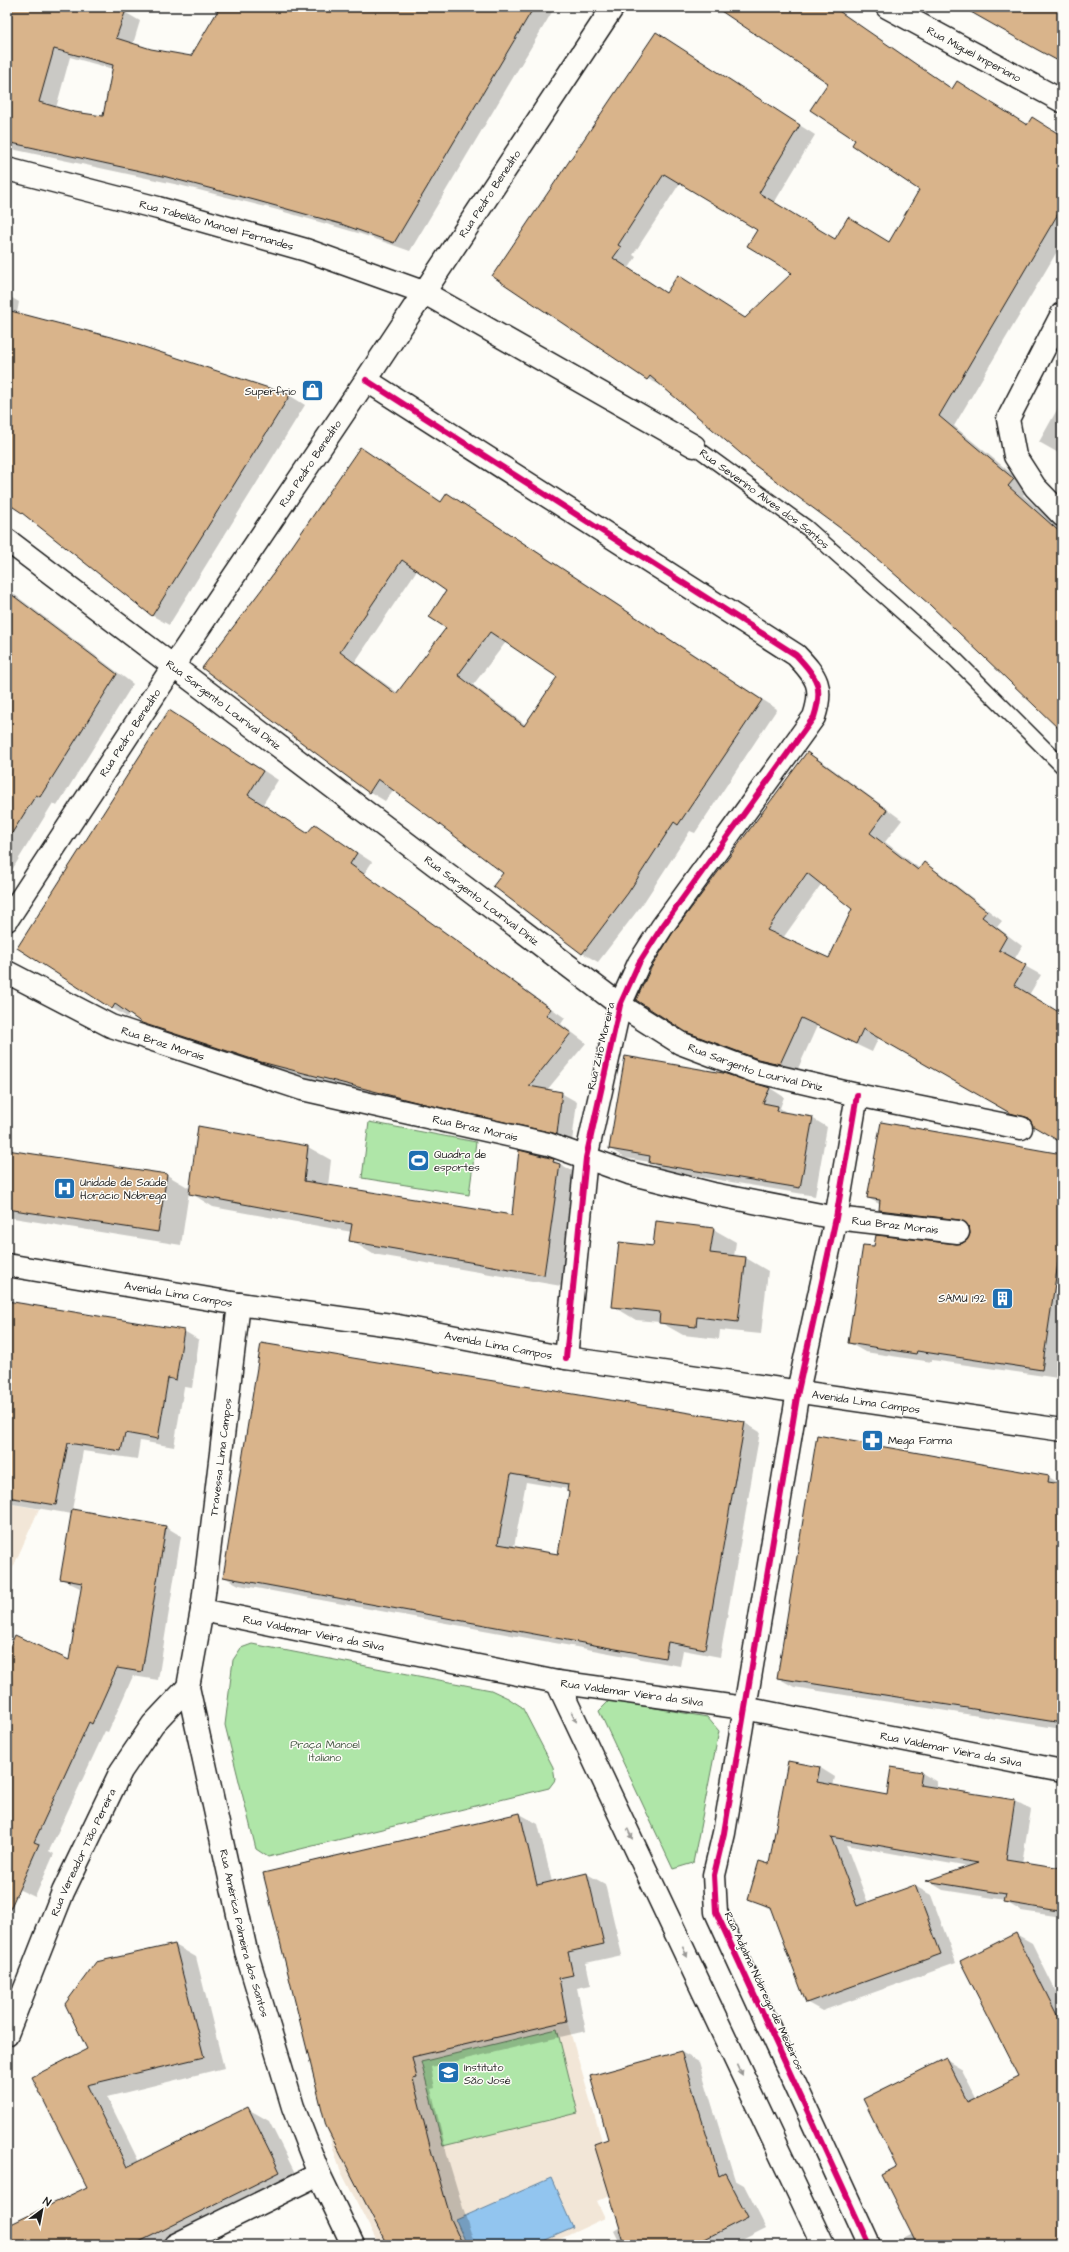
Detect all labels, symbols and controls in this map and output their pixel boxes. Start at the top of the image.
street label: Rua Miguel Imperiano [924,22,1025,86]
street label: Rua Pedro Benedito [455,146,524,240]
street label: Rua Tabelião Manoel Fernandes [138,196,296,254]
shop icon: Superfrio [299,378,325,404]
place label: Superfrio [245,384,297,399]
street label: Rua Pedro Benedito [275,416,345,510]
street label: Rua Severino Alves dos Santos [697,445,833,552]
street label: Rua Sargento Lourival Diniz [163,656,285,753]
street label: Rua Pedro Benedito [96,685,164,779]
street label: Rua Sargento Lourival Diniz [421,852,543,949]
street label: Rua Zito Moreira [584,1000,618,1091]
street label: Rua Braz Morais [119,1022,207,1064]
street label: Rua Sargento Lourival Diniz [686,1039,825,1094]
street label: Rua Braz Morais [431,1111,520,1145]
sports icon: Quadra de esportes [406,1147,432,1173]
place label: Quadra de esportes [434,1147,486,1175]
hospital icon: Unidade de Saúde Horácio Nóbrega [52,1175,78,1201]
place label: Unidade de Saúde Horácio Nóbrega [80,1175,167,1204]
street label: Rua Braz Morais [851,1212,940,1237]
street label: Avenida Lima Campos [123,1277,234,1310]
building icon: SAMU 192 [989,1285,1015,1311]
place label: SAMU 192 [938,1291,987,1306]
street label: Avenida Lima Campos [443,1328,554,1363]
street label: Avenida Lima Campos [811,1386,922,1417]
street label: Travessa Lima Campos [206,1397,236,1517]
pharmacy icon: Mega Farma [859,1427,885,1453]
place label: Mega Farma [888,1433,953,1449]
street label: Rua Valdemar Vieira da Silva [242,1611,386,1654]
street label: Rua Valdemar Vieira da Silva [560,1675,705,1710]
one-way arrow [571,1711,577,1723]
street label: Rua Valdemar Vieira da Silva [879,1728,1023,1770]
park label: Praça Manoel Italiano [290,1737,360,1765]
street label: Rua Vereador Tião Pereira [47,1786,119,1918]
one-way arrow [627,1829,633,1840]
street label: Rua América Palmeira dos Santos [216,1848,273,2019]
street label: Rua Adjalma Nóbrega de Medeiros [720,1909,808,2073]
one-way arrow [682,1946,688,1958]
school or university icon: Instituto São José [435,2060,461,2086]
place label: Instituto São José [464,2060,511,2088]
one-way arrow [737,2064,743,2075]
north arrow [22,2190,62,2230]
text: N [40,2194,54,2210]

